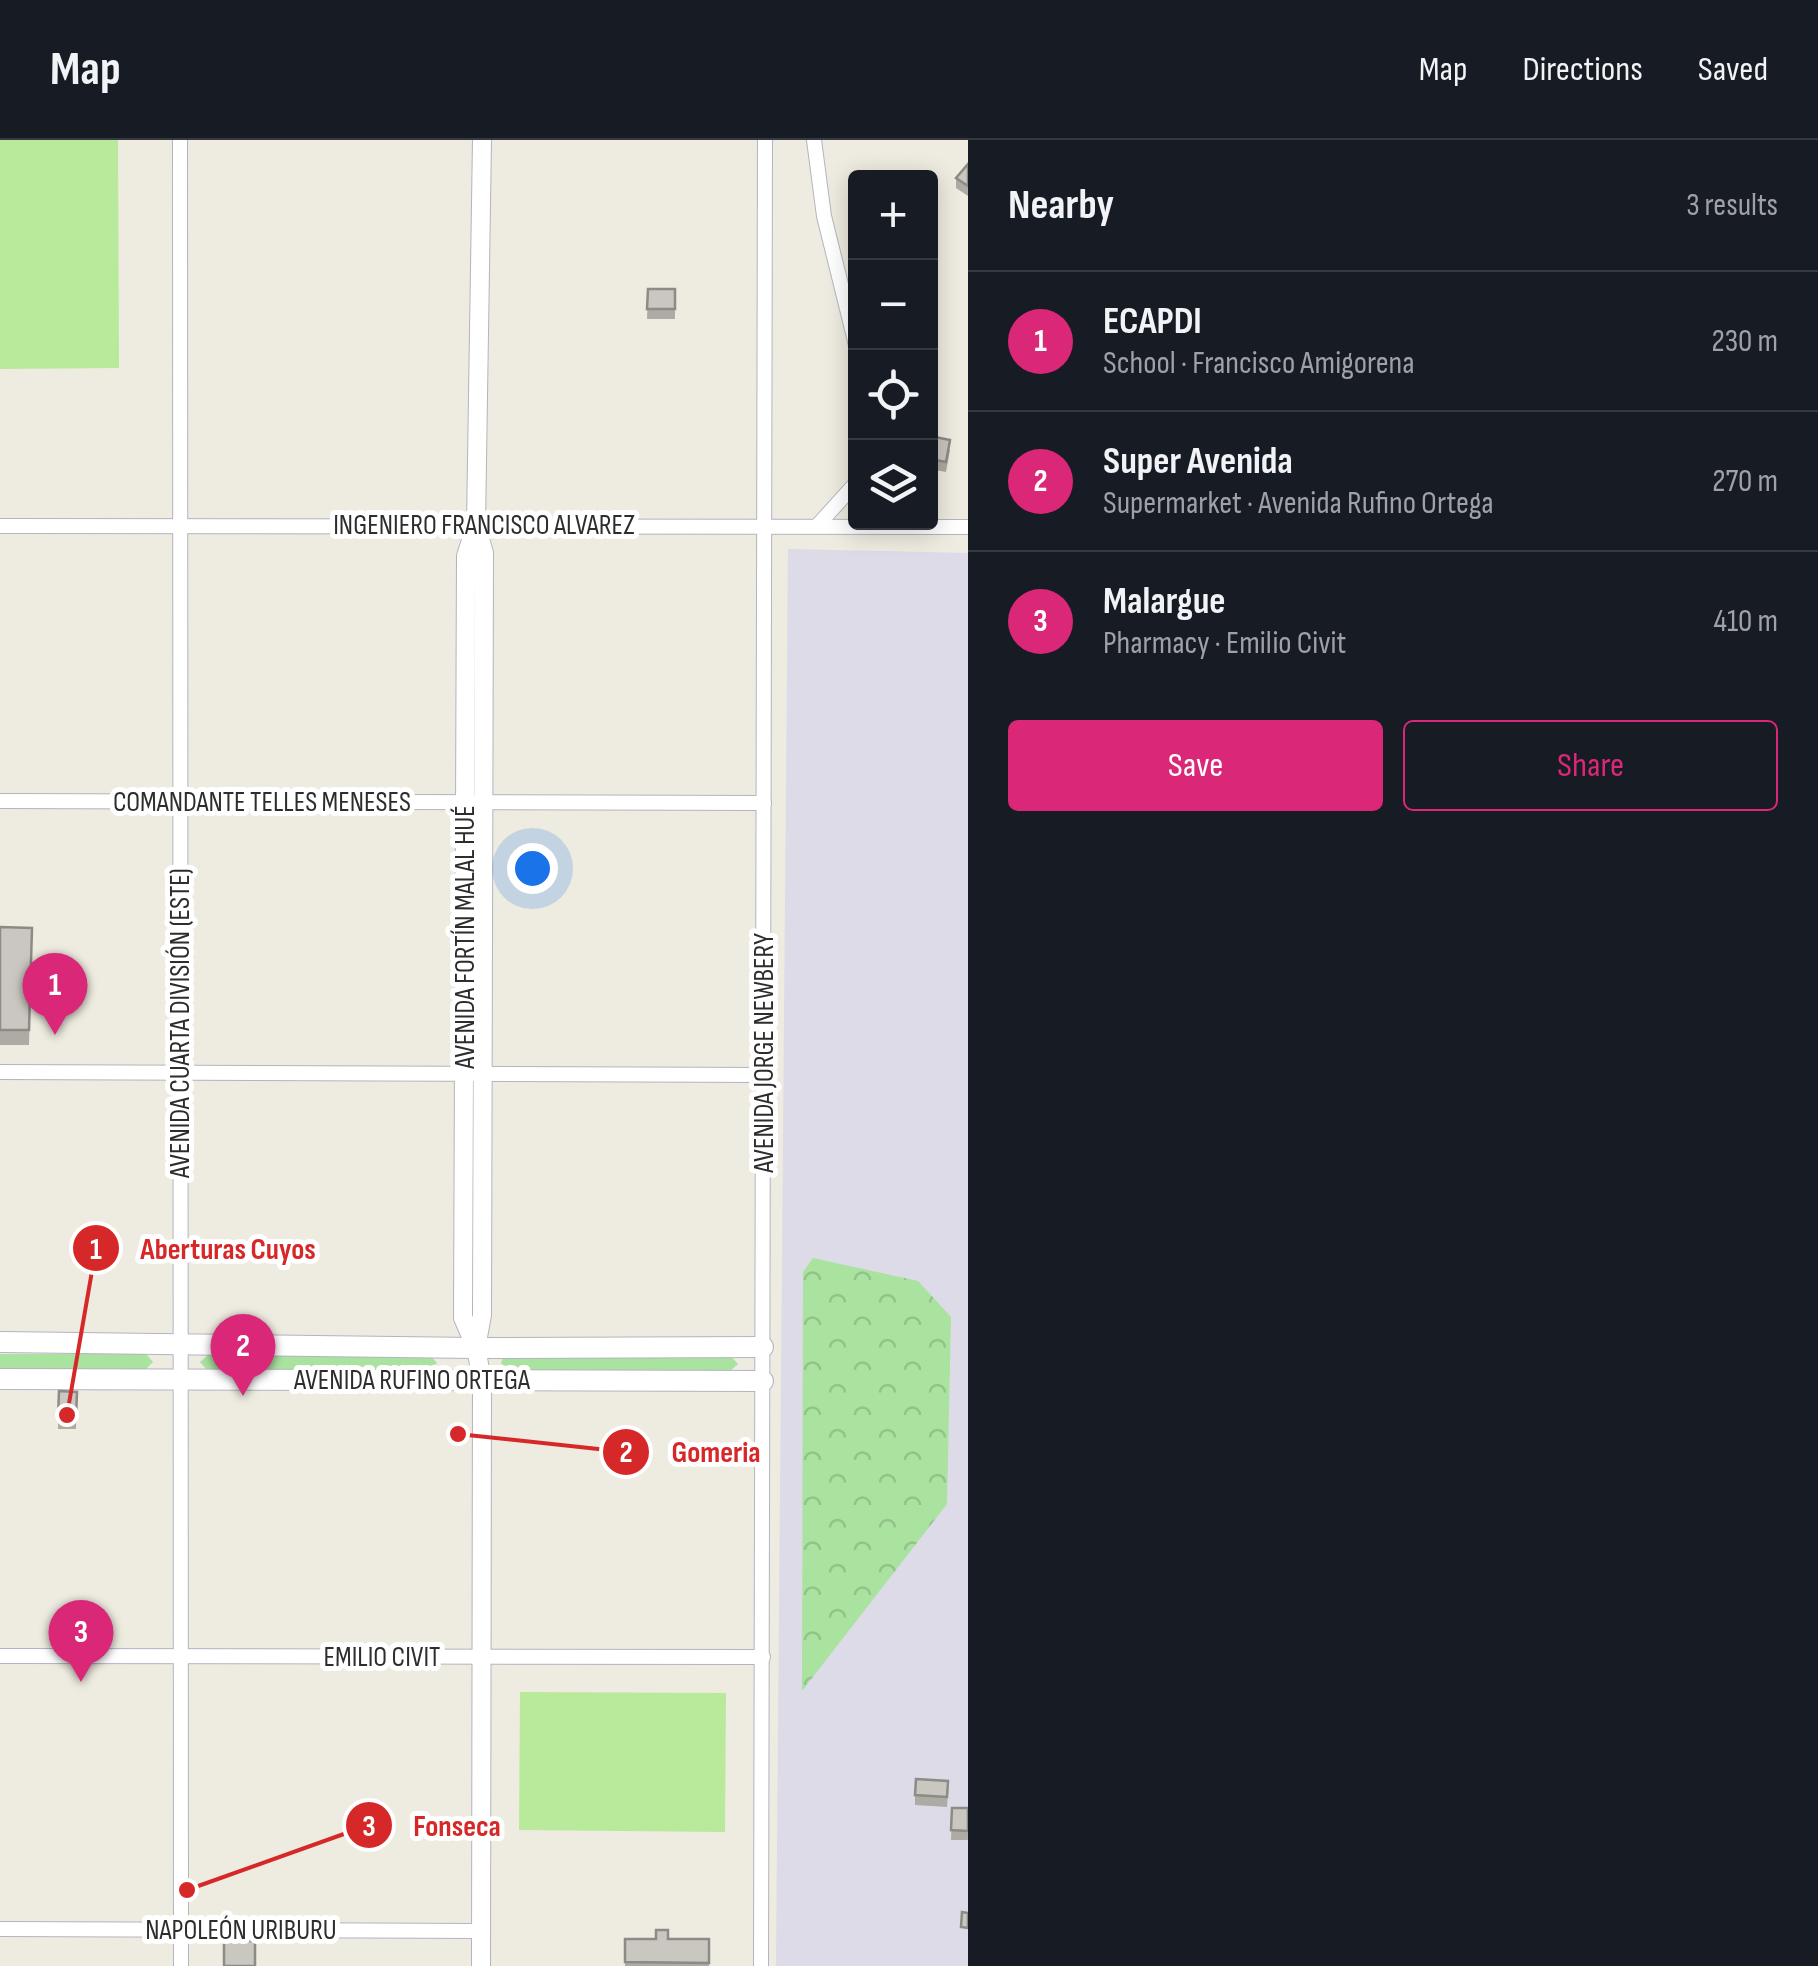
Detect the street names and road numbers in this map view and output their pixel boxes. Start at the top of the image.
street label: INGENIERO FRANCISCO ALVAREZ [333,509,635,542]
street label: COMANDANTE TELLES MENESES [113,786,411,819]
street label: AVENIDA FORTÍN MALAL HUÉ [449,805,482,1070]
street label: AVENIDA CUARTA DIVISIÓN (ESTE) [164,868,197,1179]
street label: AVENIDA JORGE NEWBERY [748,933,781,1174]
street label: AVENIDA RUFINO ORTEGA [293,1364,531,1397]
street label: EMILIO CIVIT [324,1641,440,1674]
street label: NAPOLEÓN URIBURU [145,1914,337,1947]

